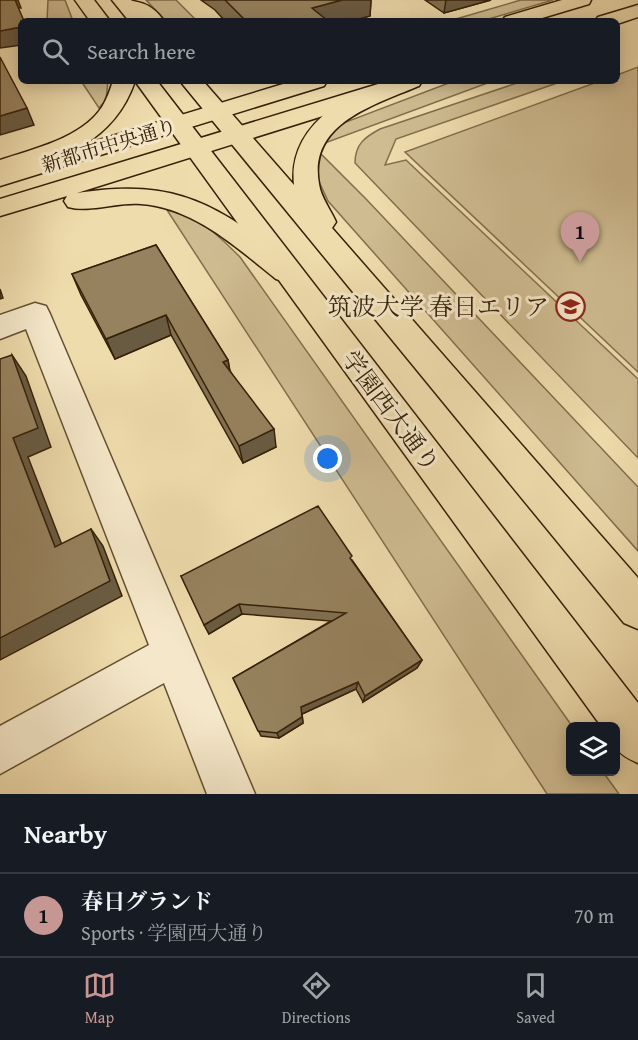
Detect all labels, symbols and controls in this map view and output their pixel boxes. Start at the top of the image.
search box [18,18,620,84]
icon: search [39,35,72,68]
text: Search here [87,35,196,67]
street label: 新都市中央通り [38,111,180,179]
pin: 1 [560,212,600,262]
place label: 筑波大学 春日エリア [328,289,549,324]
school or university icon: 筑波大学 春日エリア [554,290,586,322]
street label: 学園西大通り [334,343,448,479]
your location [313,444,342,473]
map controls [566,722,620,776]
button: layers [566,722,620,776]
text: Nearby [24,814,107,853]
text: 春日グランド [81,885,213,917]
text: 1 [38,901,49,930]
text: 70 m [574,901,614,930]
text: Sports · 学園西大通り [81,918,267,947]
tab: Map [83,969,116,1029]
tab: Directions [282,969,351,1029]
tab: Saved [516,969,555,1029]

